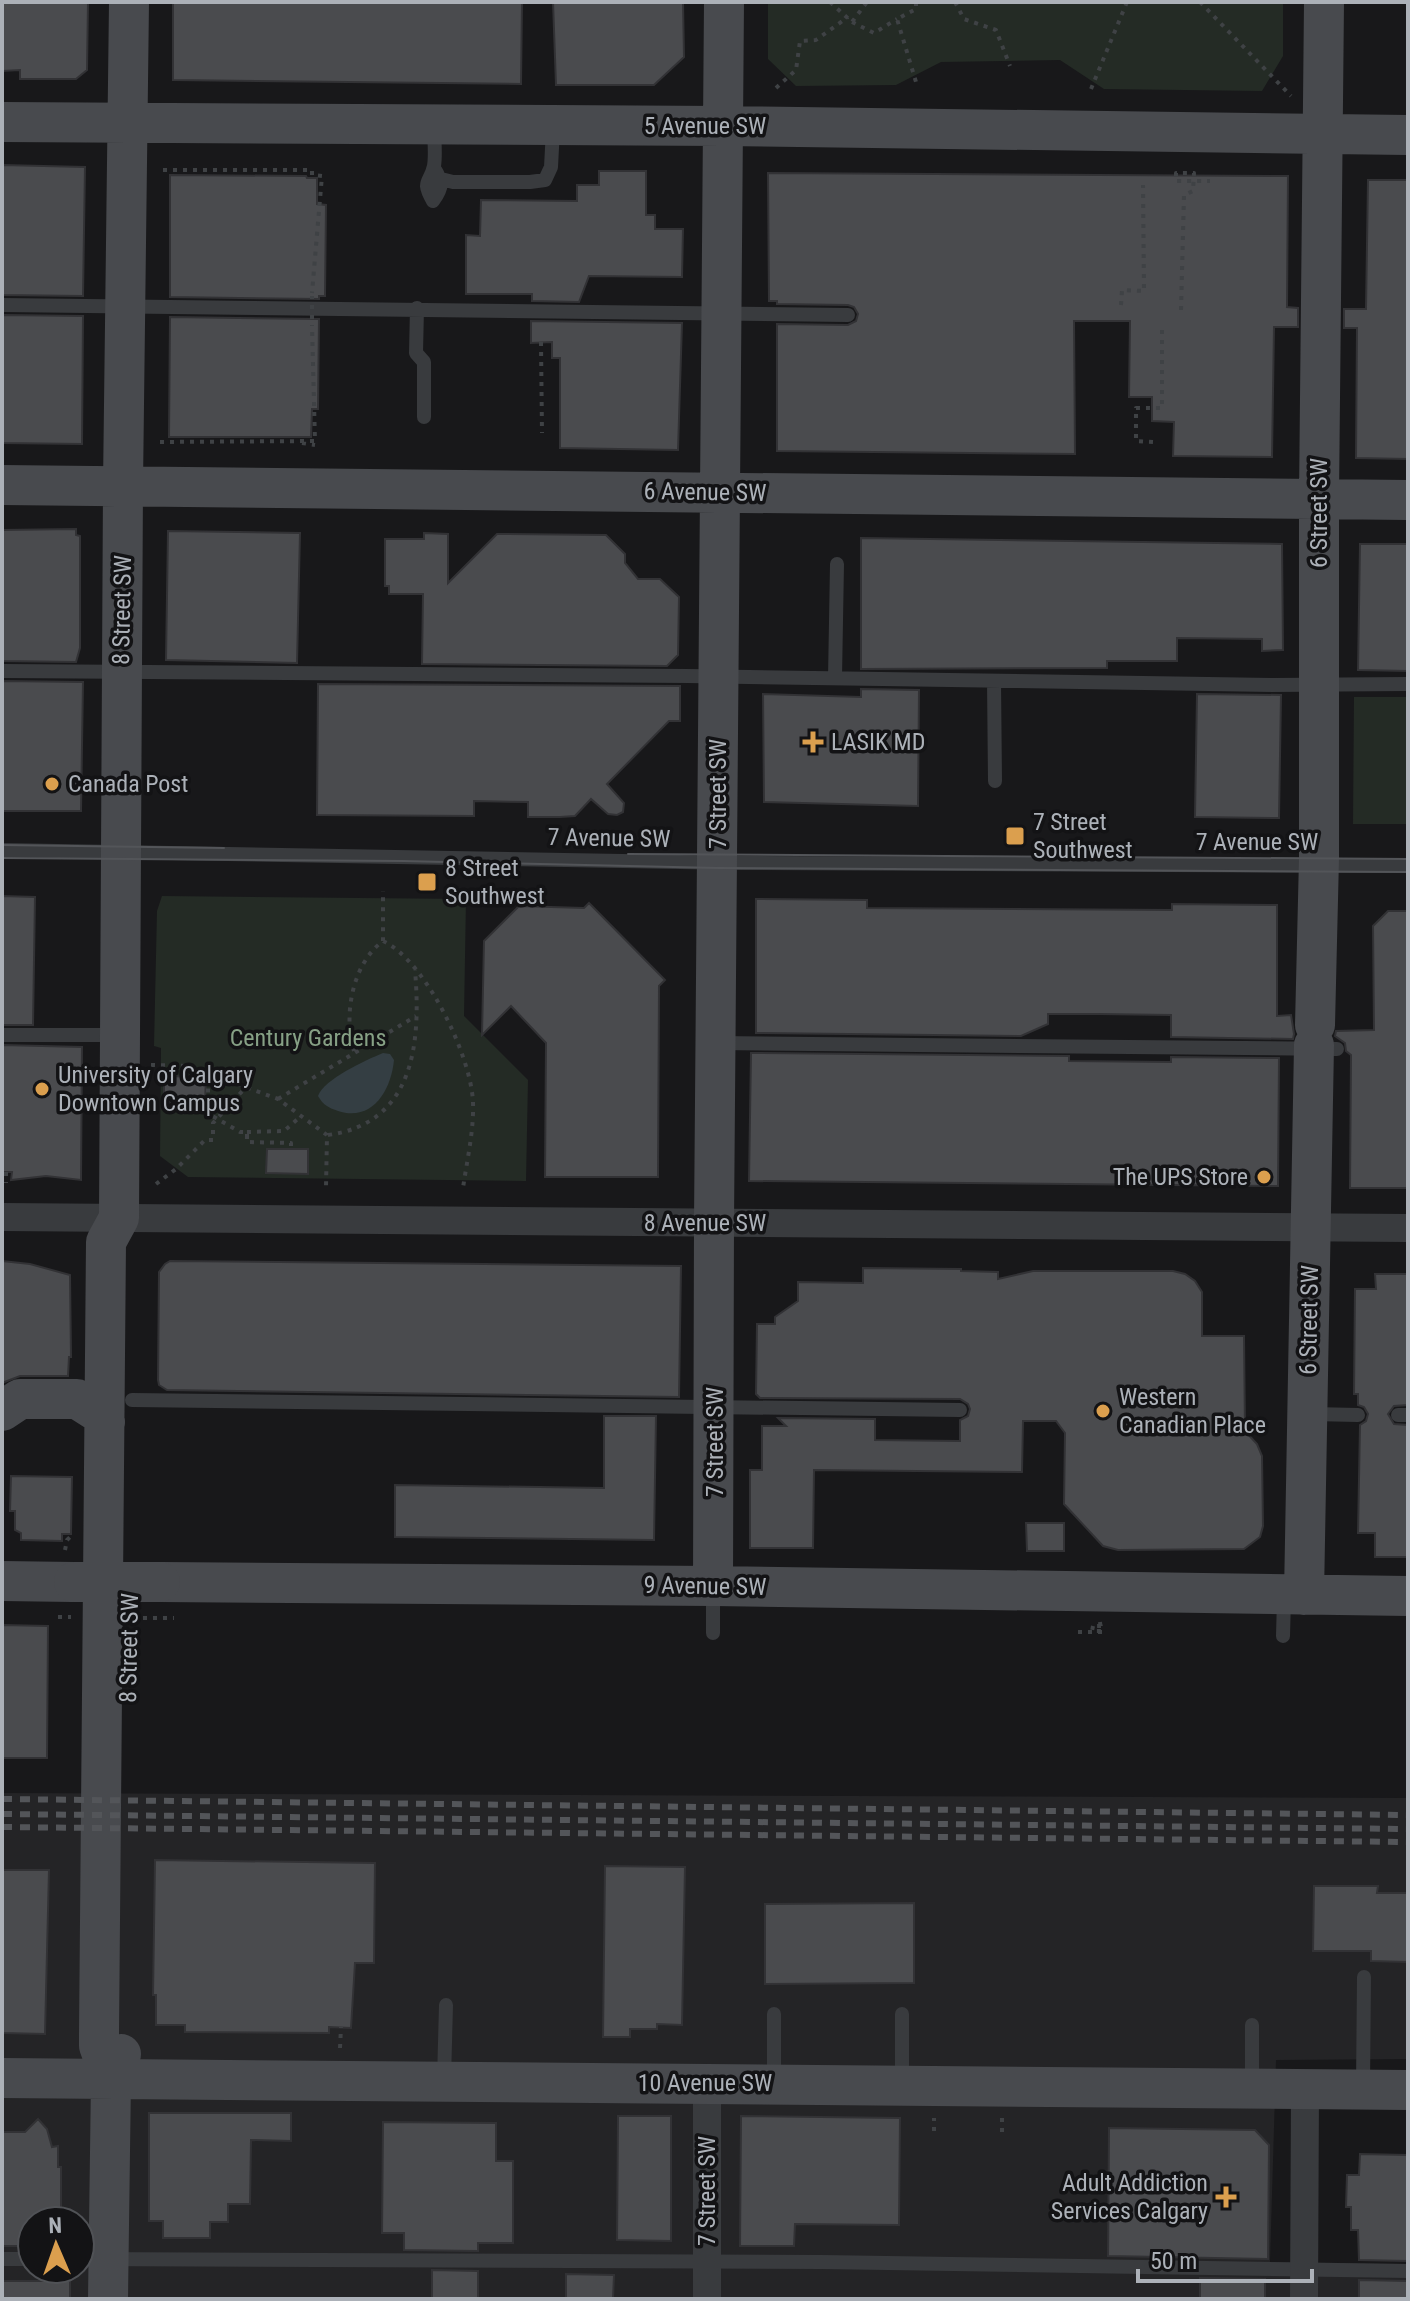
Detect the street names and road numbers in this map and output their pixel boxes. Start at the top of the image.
street label: 5 Avenue SW [644,112,766,140]
street label: 6 Street SW [1305,458,1333,568]
street label: 6 Avenue SW [643,477,767,507]
street label: 8 Street SW [107,555,137,665]
street label: 7 Street SW [704,739,732,849]
street label: 7 Avenue SW [547,823,671,853]
street label: 7 Avenue SW [1196,828,1318,856]
street label: 8 Avenue SW [644,1209,766,1237]
street label: 6 Street SW [1294,1265,1324,1375]
street label: 7 Street SW [701,1387,729,1497]
street label: 9 Avenue SW [643,1571,767,1601]
street label: 8 Street SW [114,1593,144,1703]
street label: 10 Avenue SW [638,2069,772,2097]
street label: 7 Street SW [693,2136,721,2246]

